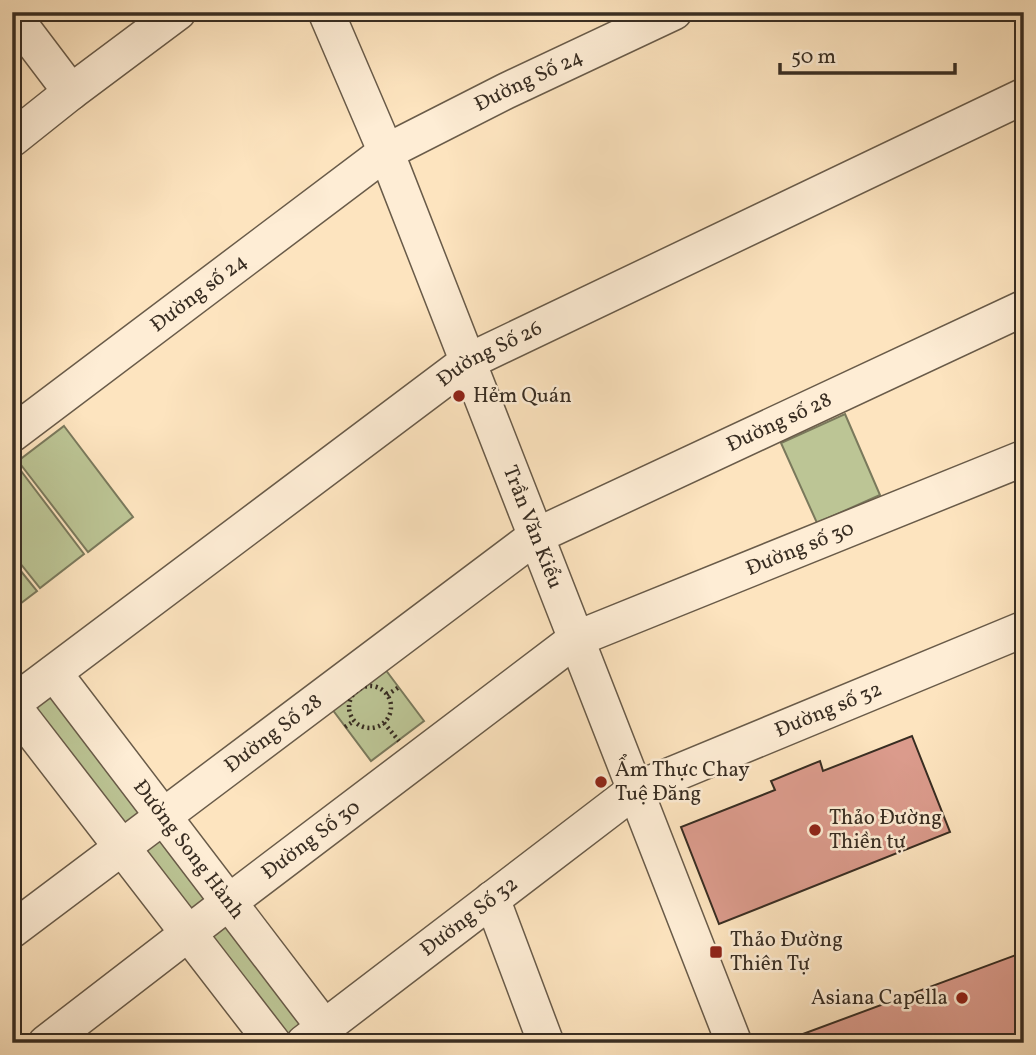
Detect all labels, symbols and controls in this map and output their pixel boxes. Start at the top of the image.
scale bar [780,32,956,76]
street label: Đường Số 24 [470,42,588,119]
text: 50 m [791,43,836,72]
street label: Đường số 24 [144,247,253,339]
street label: Đường Số 26 [431,314,547,394]
place label: Hẻm Quán [473,382,572,411]
street label: Đường số 28 [722,385,837,459]
marker: Hẻm Quán [451,388,467,404]
street label: Trần Văn Kiểu [495,461,570,593]
street label: Đường số 30 [742,514,858,583]
street label: Đường số 32 [771,675,886,745]
street label: Đường Số 28 [218,687,328,780]
place label: Ẩm Thực Chay Tuệ Đăng [615,754,750,809]
street label: Đường Song Hành [126,774,251,925]
marker: Ẩm Thực Chay Tuệ Đăng [593,774,609,790]
street label: Đường Số 30 [256,793,366,887]
place label: Thảo Đường Thiền tự [829,804,942,857]
marker: Thảo Đường Thiền tự [807,822,823,838]
street label: Đường Số 32 [414,870,524,963]
place label: Thảo Đường Thiên Tự [730,926,843,979]
marker: Thảo Đường Thiên Tự [708,944,724,960]
place label: Asiana Capella [811,984,948,1013]
marker: Asiana Capella [954,990,970,1006]

